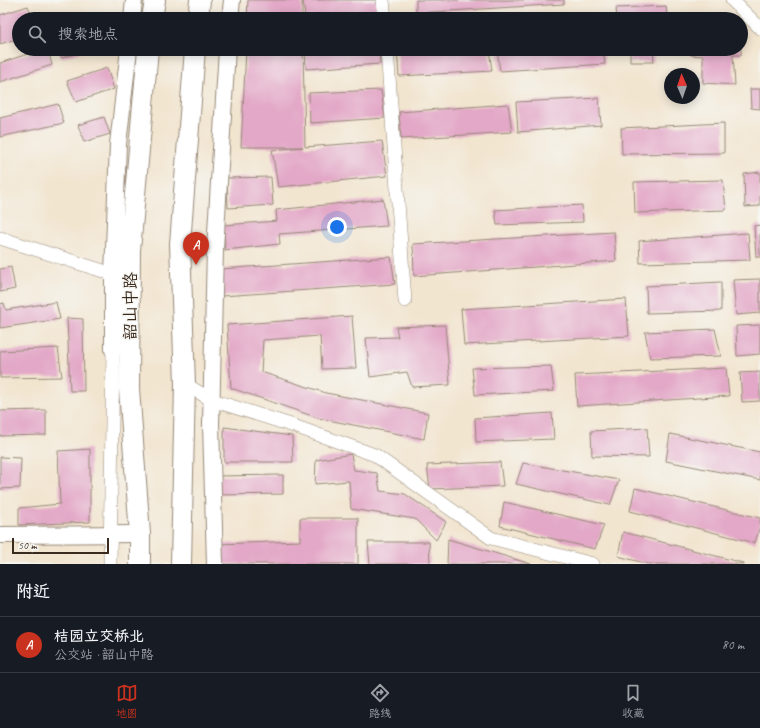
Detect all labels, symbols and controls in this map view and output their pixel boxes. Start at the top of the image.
search box [12,12,748,56]
icon: search [26,23,48,45]
text: 搜索地点 [58,25,118,44]
north arrow [664,68,700,104]
your location [327,217,347,237]
pin: A [183,232,209,265]
street label: 韶山中路 [120,272,141,340]
scale bar [12,536,109,555]
text: 50 m [18,538,37,552]
text: 附近 [16,581,50,602]
text: 桔园立交桥北 [54,627,144,646]
text: A [26,637,32,653]
text: 80 m [722,637,744,653]
text: 公交站 · 韶山中路 [54,647,154,663]
tab: 地图 [116,682,138,720]
tab: 路线 [369,682,391,720]
tab: 收藏 [622,682,644,720]

